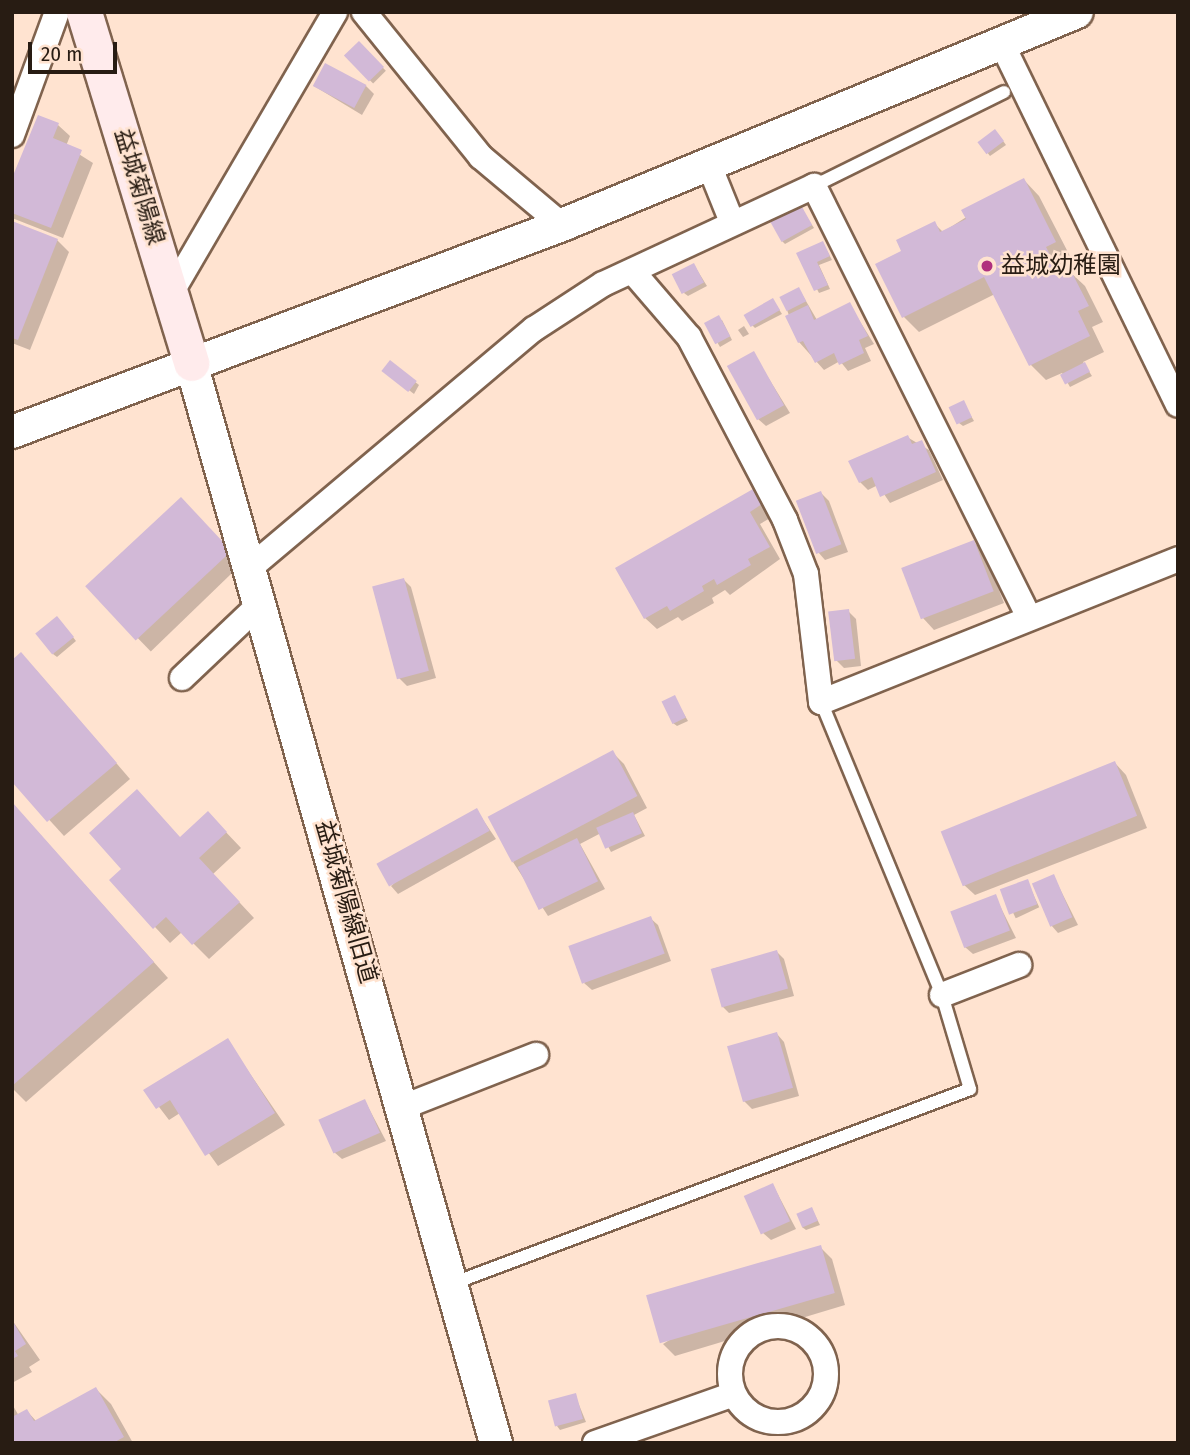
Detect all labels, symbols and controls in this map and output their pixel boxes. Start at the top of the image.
scale bar [32,28,121,72]
text: 20 m [41,41,82,67]
street label: 益城菊陽線 [108,125,170,249]
place label: 益城幼稚園 [1001,252,1121,280]
marker: 益城幼稚園 [979,258,995,274]
street label: 益城菊陽線旧道 [309,817,383,987]

